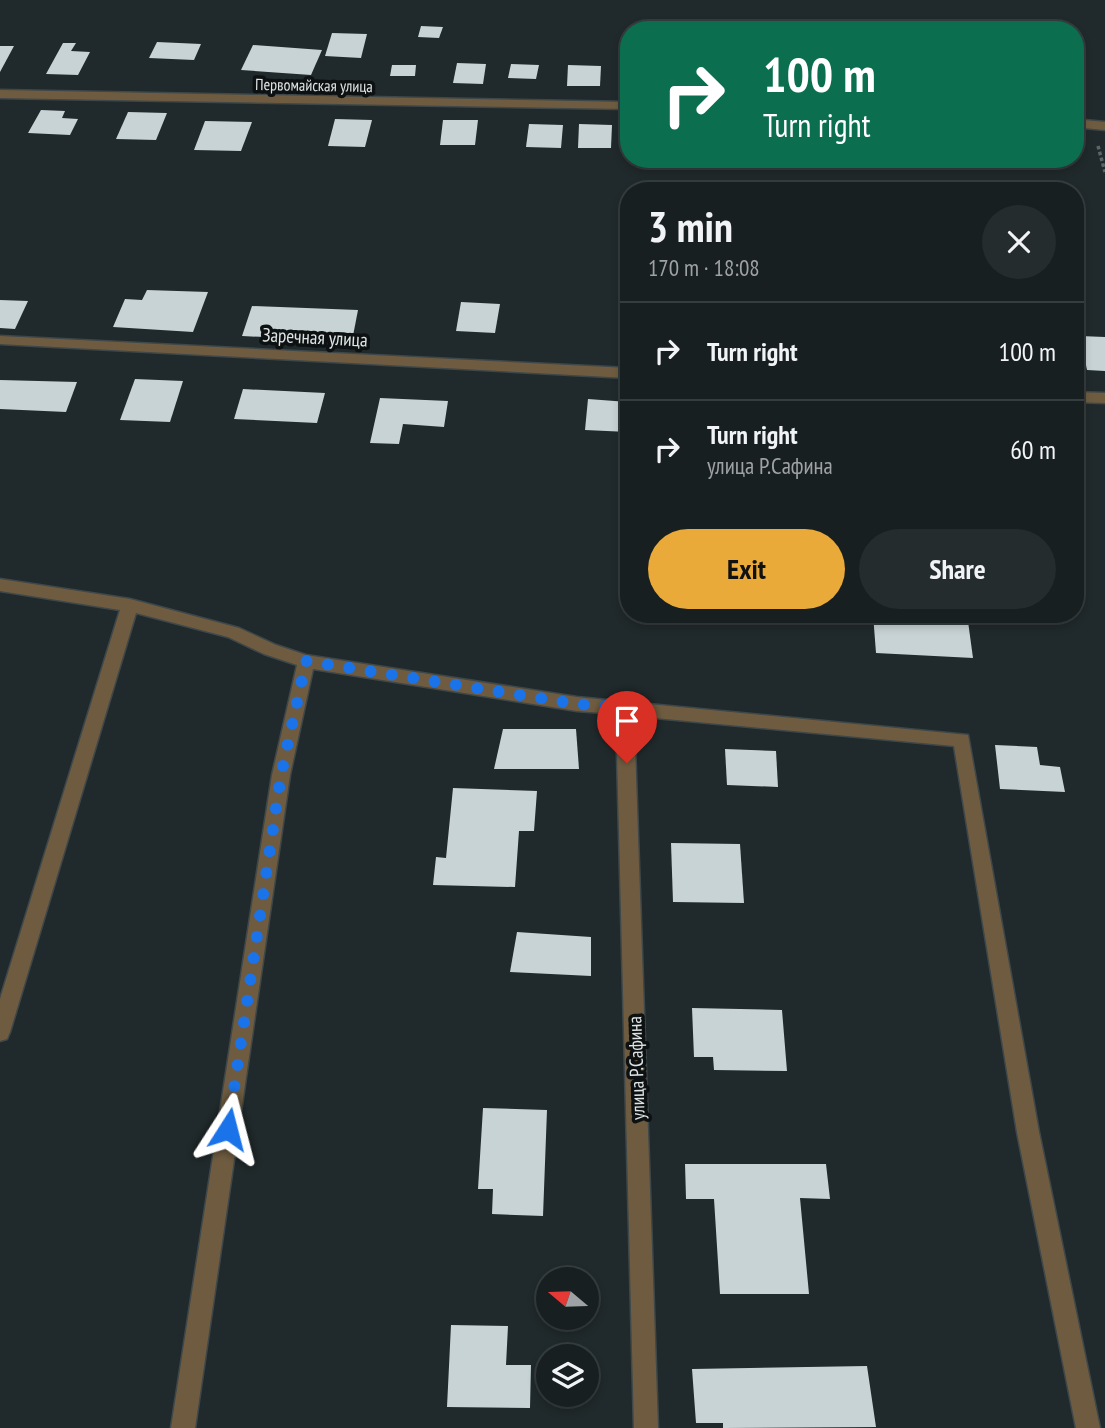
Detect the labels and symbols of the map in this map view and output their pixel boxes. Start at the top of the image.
street label: Первомайская улица [255,74,373,96]
street label: Заречная улица [262,322,368,352]
pin [597,691,657,763]
street label: улица Р.Сафина [622,1016,650,1120]
position arrow [191,1092,265,1166]
north arrow [536,1267,598,1330]

